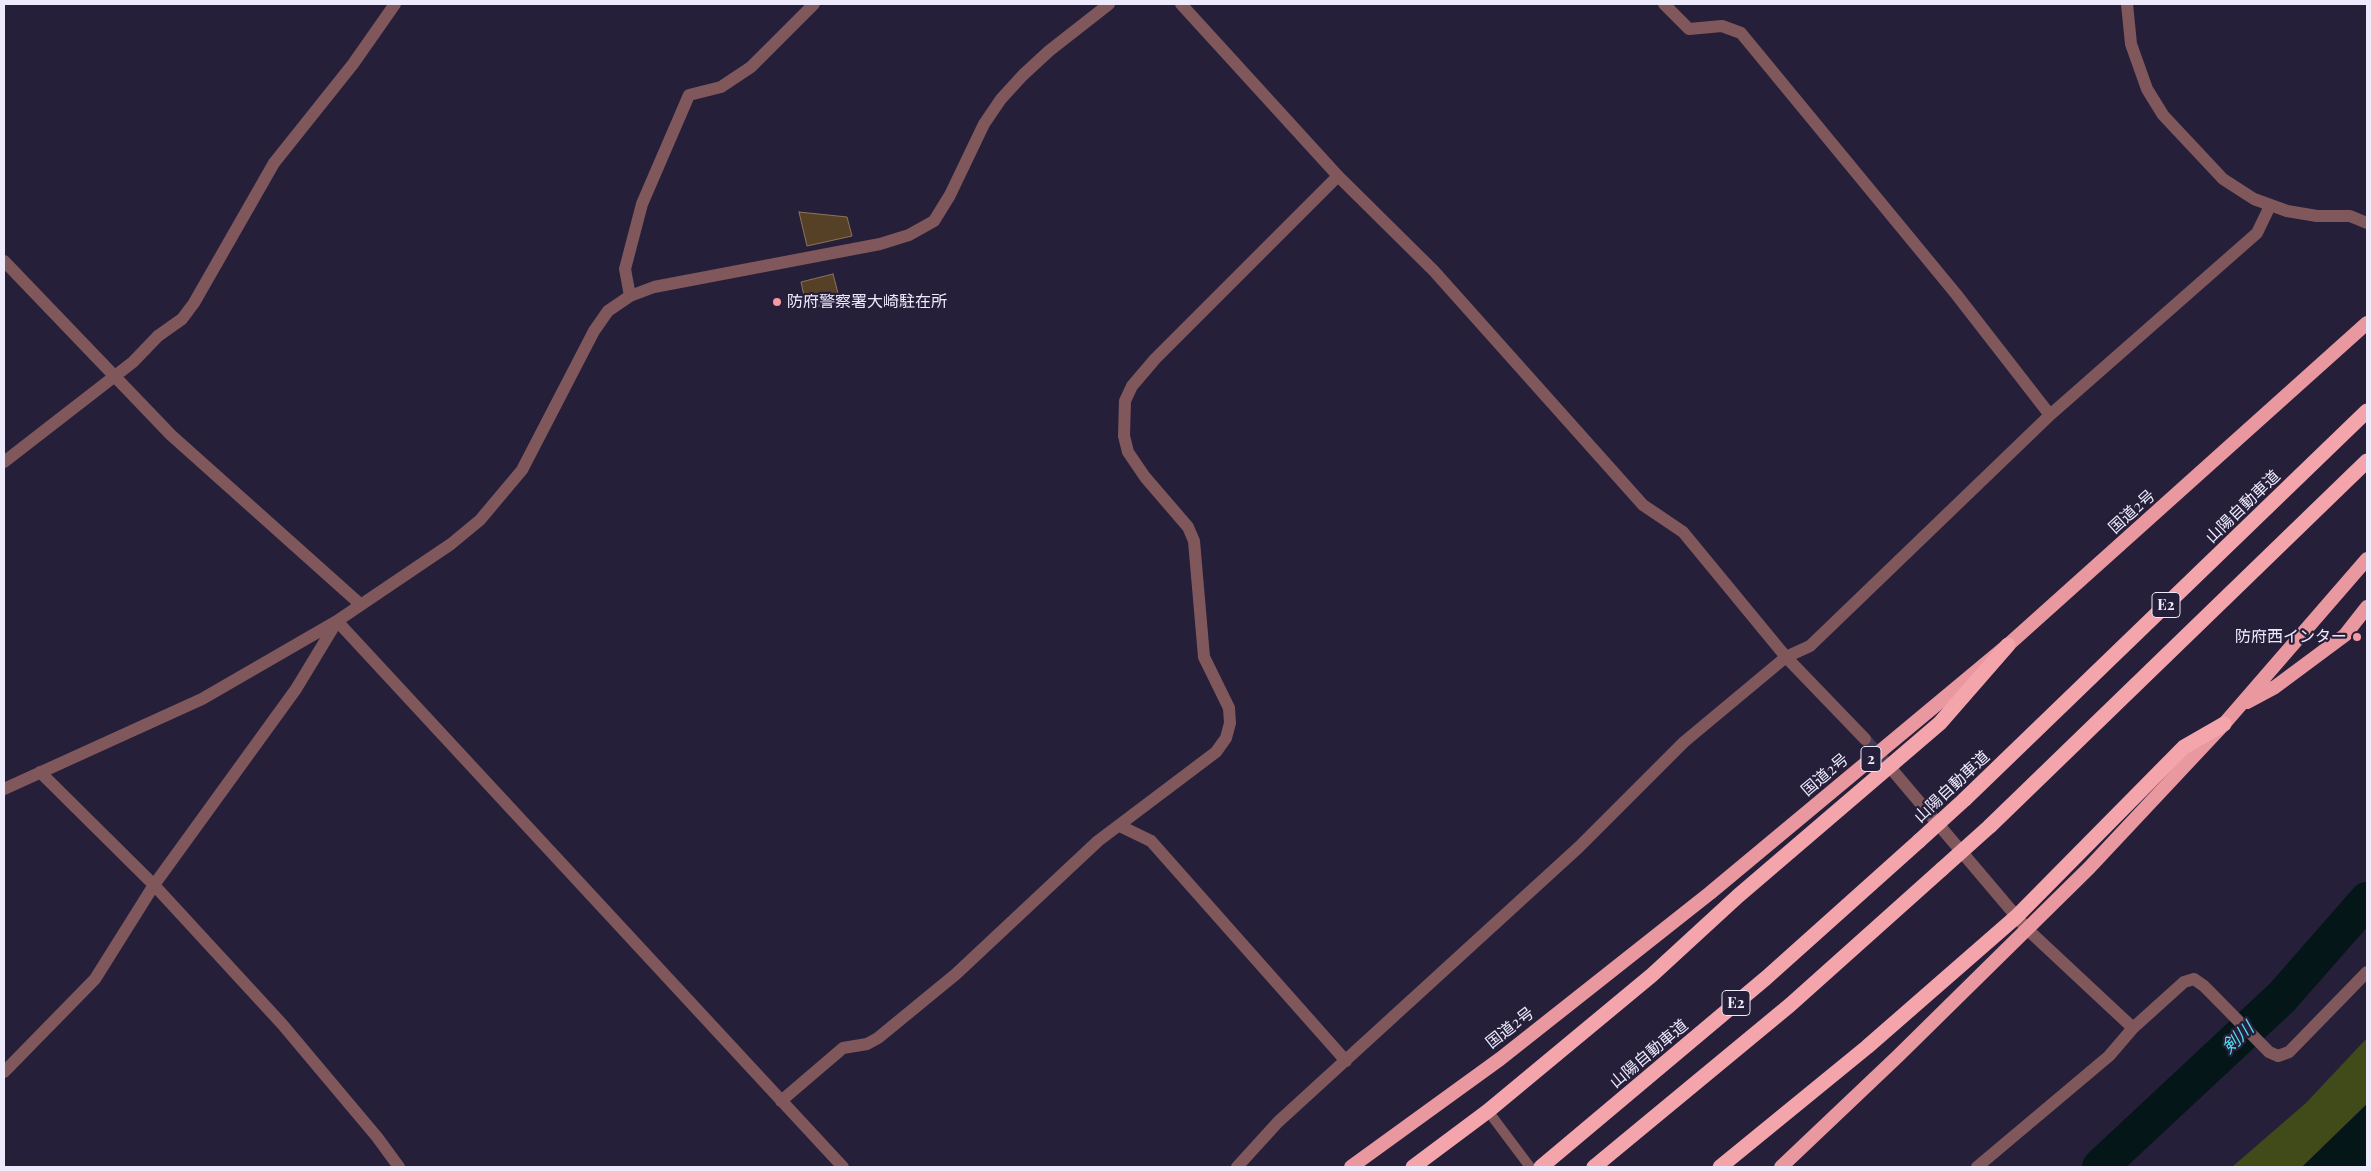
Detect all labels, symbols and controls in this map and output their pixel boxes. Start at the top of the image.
place label: 防府警察署大崎駐在所 [787,292,947,312]
marker: 防府警察署大崎駐在所 [771,296,783,308]
street label: 山陽自動車道 [2202,467,2284,547]
street label: 国道2号 [2105,486,2159,538]
road number: E2 [2152,592,2180,618]
place label: 防府西インター [2235,627,2347,647]
marker: 防府西インター [2351,631,2363,643]
road number: 2 [1861,746,1881,772]
street label: 山陽自動車道 [1910,747,1994,827]
street label: 国道2号 [1798,750,1852,800]
road number: E2 [1722,990,1750,1016]
street label: 国道2号 [1482,1003,1538,1053]
street label: 山陽自動車道 [1606,1016,1692,1092]
water label: 剣川 [2217,1018,2259,1058]

